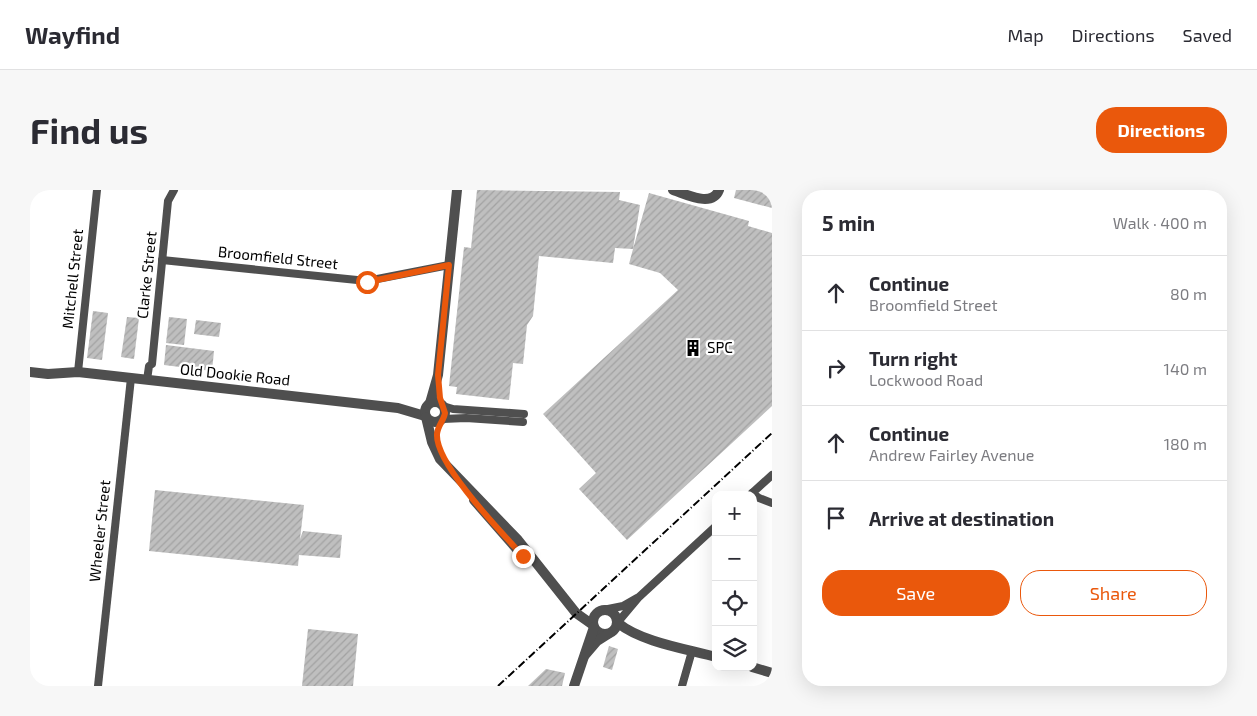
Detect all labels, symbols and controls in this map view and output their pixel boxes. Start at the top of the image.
text: Wayfind [25,20,120,49]
text: Map [1007,24,1044,46]
text: Directions [1072,24,1155,46]
text: Saved [1183,24,1232,46]
button: Directions [1096,107,1227,153]
text: Find us [30,109,148,151]
text: 5 min [822,210,875,235]
text: Walk · 400 m [1113,213,1207,232]
street label: Mitchell Street [58,228,86,330]
street label: Clarke Street [132,230,160,319]
street label: Broomfield Street [217,242,339,272]
route start [356,271,379,294]
text: Continue [869,272,949,295]
icon: ahead [822,279,850,307]
text: 80 m [1170,284,1207,303]
text: Broomfield Street [869,295,998,314]
building icon: SPC [683,338,703,358]
place label: SPC [707,338,733,356]
text: Turn right [869,347,957,370]
icon: right [822,354,850,382]
street label: Old Dookie Road [179,359,291,389]
text: 140 m [1164,359,1207,378]
text: Lockwood Road [869,370,983,389]
text: Continue [869,422,949,445]
icon: ahead [822,429,850,457]
text: 180 m [1164,434,1207,453]
text: Andrew Fairley Avenue [869,445,1034,464]
street label: Wheeler Street [85,479,113,583]
map controls [712,491,757,671]
button: + [712,491,757,536]
icon: arrive [822,504,850,532]
text: Arrive at destination [869,507,1054,530]
button: − [712,536,757,581]
route end [512,545,535,568]
button: Save [822,570,1010,616]
button: Share [1020,570,1207,616]
button: locate [712,581,757,626]
button: layers [712,626,757,671]

